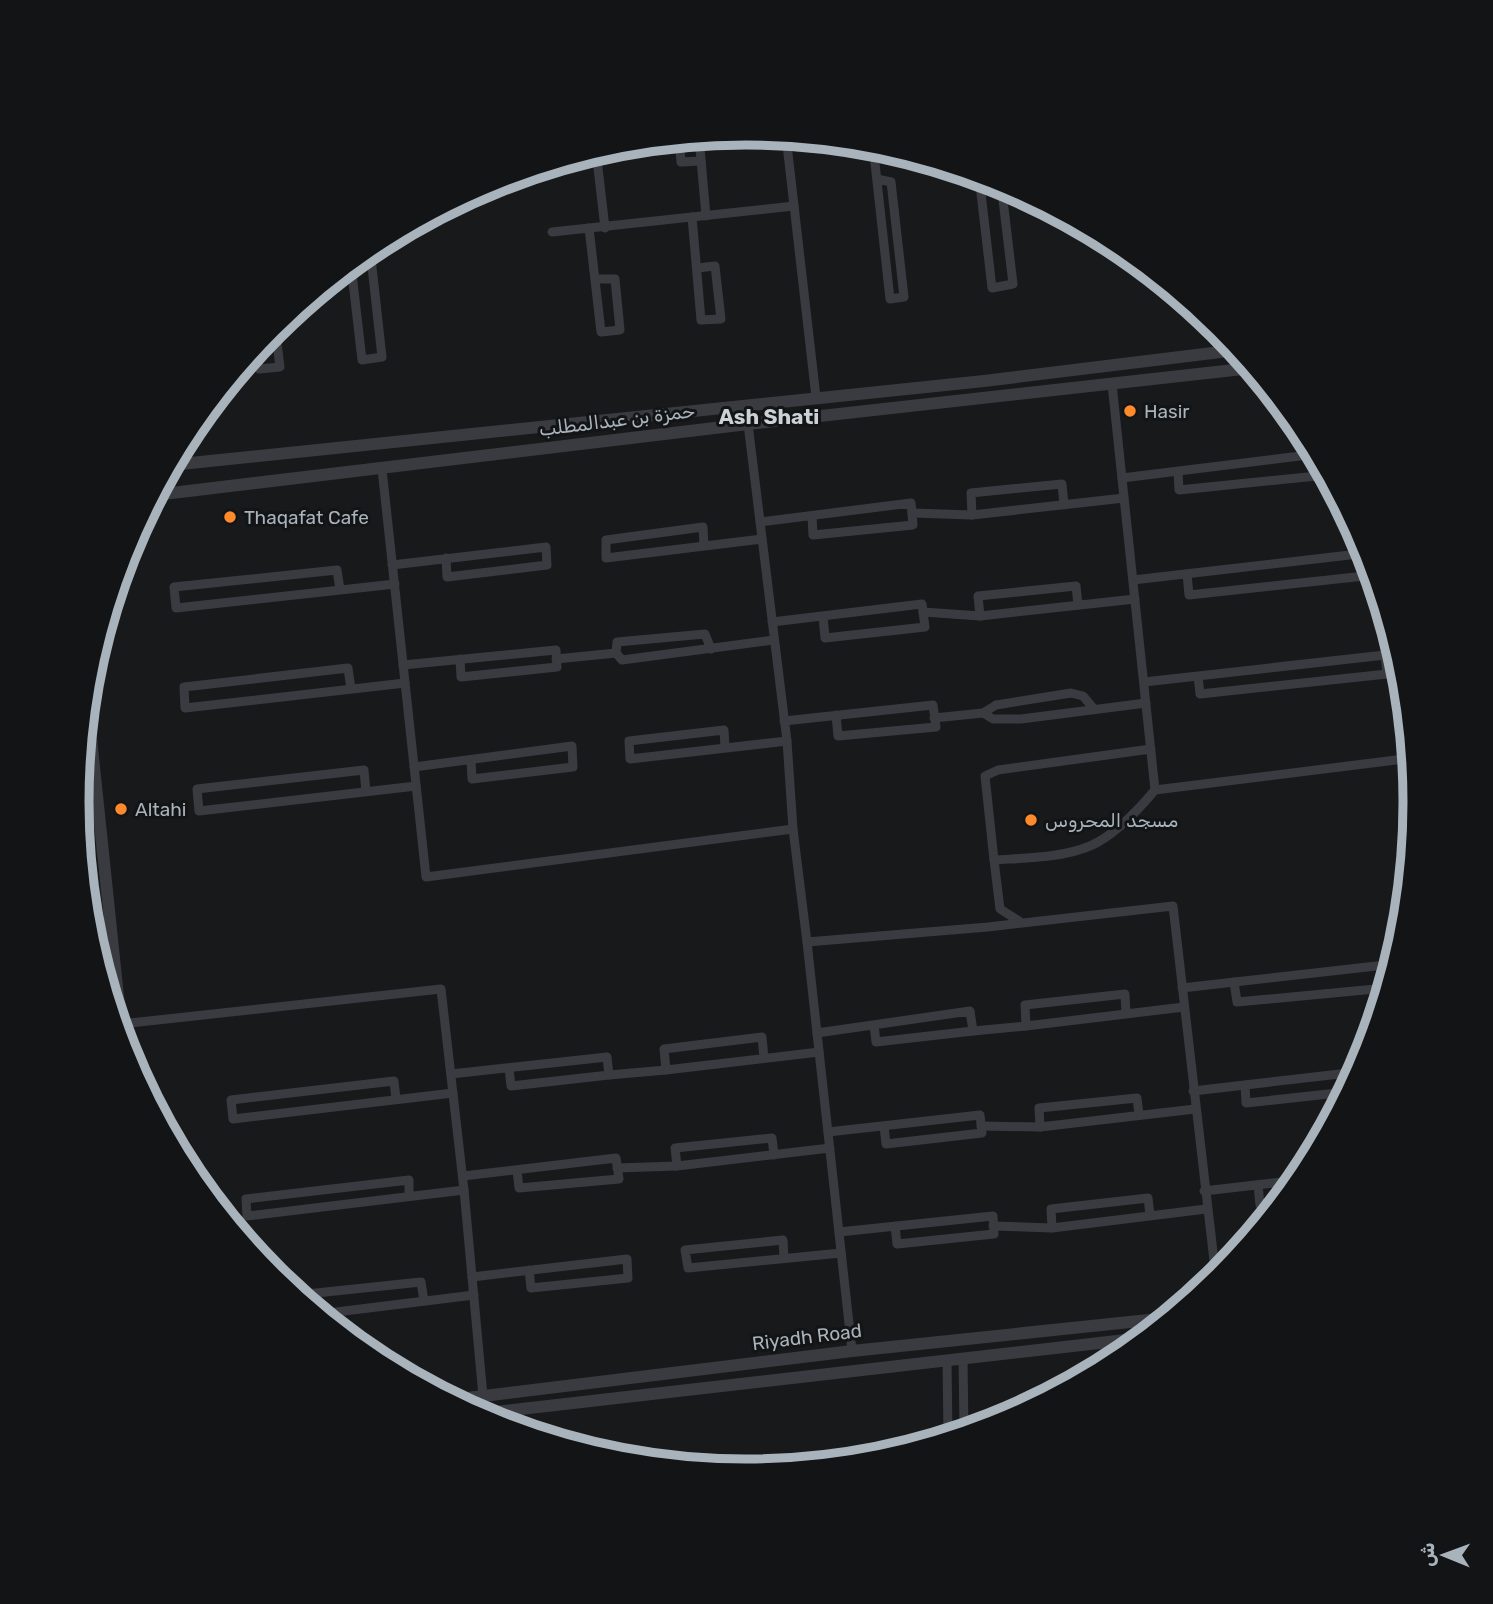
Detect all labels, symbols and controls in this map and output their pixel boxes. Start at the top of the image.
street label: حمزة بن عبدالمطلب [538,399,696,441]
place label: Hasir [1144,400,1190,423]
marker: Hasir [1122,403,1138,419]
district label: Ash Shati [719,404,819,429]
place label: Thaqafat Cafe [244,506,369,529]
marker: Thaqafat Cafe [222,509,238,525]
place label: Altahi [135,798,186,821]
marker: Altahi [113,801,129,817]
place label: مسجد المحروس [1045,809,1178,832]
marker: مسجد المحروس [1023,812,1039,828]
street label: Riyadh Road [751,1319,863,1355]
north arrow [1409,1520,1479,1590]
text: ش [1416,1542,1439,1567]

